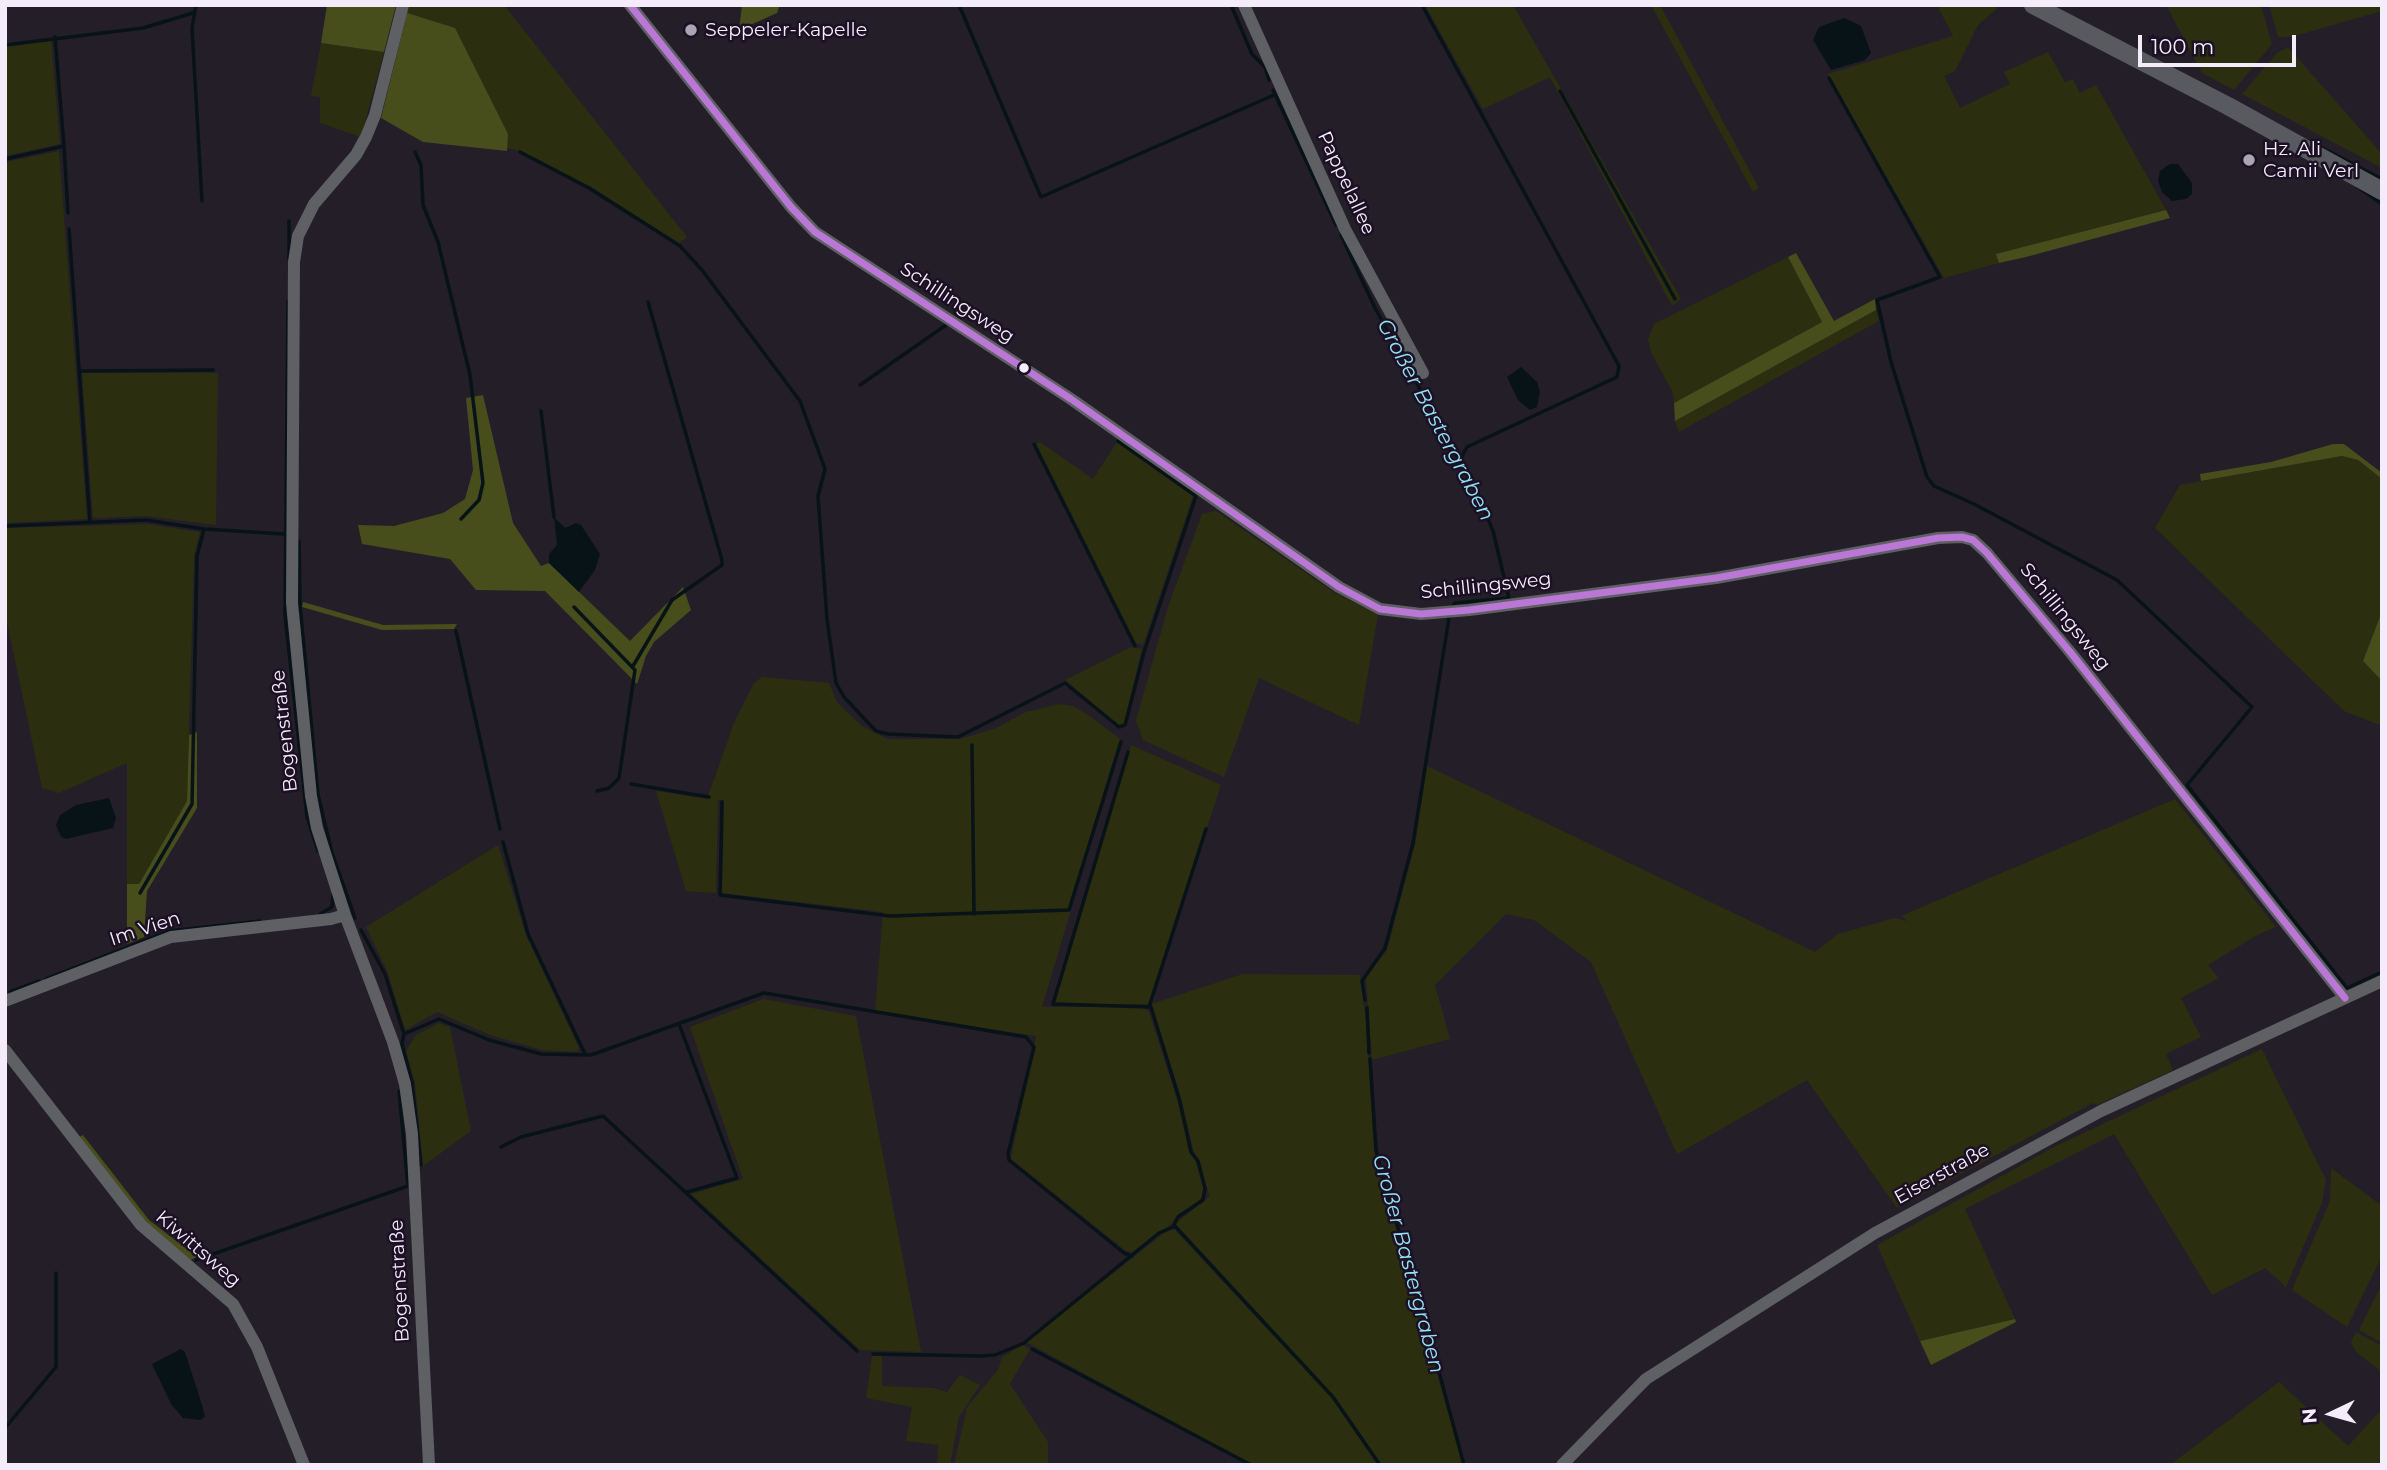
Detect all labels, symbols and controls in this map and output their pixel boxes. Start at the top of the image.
place label: Seppeler-Kapelle [705,19,867,41]
scale bar [2142,21,2300,65]
marker: Seppeler-Kapelle [683,22,699,38]
text: 100 m [2151,34,2214,59]
street label: Pappelallee [1312,128,1380,238]
place label: Hz. Ali Camii Verl [2263,138,2359,182]
marker: Hz. Ali Camii Verl [2241,152,2257,168]
street label: Schillingsweg [896,258,1018,348]
water label: Großer Bastergraben [1371,315,1499,525]
unlabelled marker [1017,361,1031,375]
street label: Schillingsweg [2015,559,2115,675]
street label: Schillingsweg [1419,568,1553,604]
street label: Bogenstraße [267,669,303,793]
street label: Im Vien [107,907,183,951]
street label: Eiserstraße [1890,1138,1994,1210]
water label: Großer Bastergraben [1367,1152,1449,1376]
street label: Kiwittsweg [151,1206,245,1292]
street label: Bogenstraße [385,1219,415,1343]
north arrow [2296,1379,2366,1449]
text: N [2297,1407,2322,1425]

